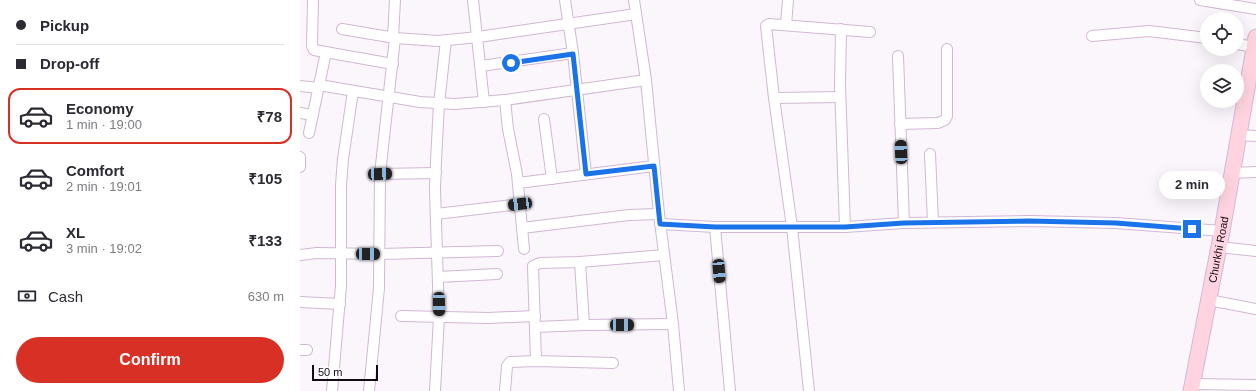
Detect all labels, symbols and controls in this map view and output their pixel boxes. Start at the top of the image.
map controls [1200,12,1244,108]
button: locate [1200,12,1244,56]
text: Pickup [40,17,89,34]
route start [502,54,520,72]
text: Drop-off [40,55,99,72]
button: layers [1200,64,1244,108]
icon: car [18,98,54,134]
text: Economy [66,100,134,117]
text: ₹78 [257,108,282,125]
text: 1 min · 19:00 [66,117,142,132]
car [895,140,907,164]
icon: car [18,160,54,196]
text: Comfort [66,162,124,179]
car [368,168,392,180]
text: ₹105 [248,170,282,187]
callout: 2 min [1159,171,1225,199]
text: 2 min [1175,177,1209,192]
text: 2 min · 19:01 [66,179,142,194]
car [507,197,533,211]
street label: Churkhi Road [1206,215,1230,284]
route end [1183,220,1201,238]
icon: car [18,222,54,258]
text: XL [66,224,85,241]
text: ₹133 [248,232,282,249]
text: 3 min · 19:02 [66,241,142,256]
car [356,248,380,260]
car [712,259,726,283]
icon: cash [16,285,38,307]
text: Cash [48,288,83,305]
text: 630 m [248,289,284,304]
car [433,292,445,316]
car [610,319,634,331]
button: Confirm [16,337,284,383]
scale bar [312,363,378,382]
text: 50 m [318,366,342,378]

